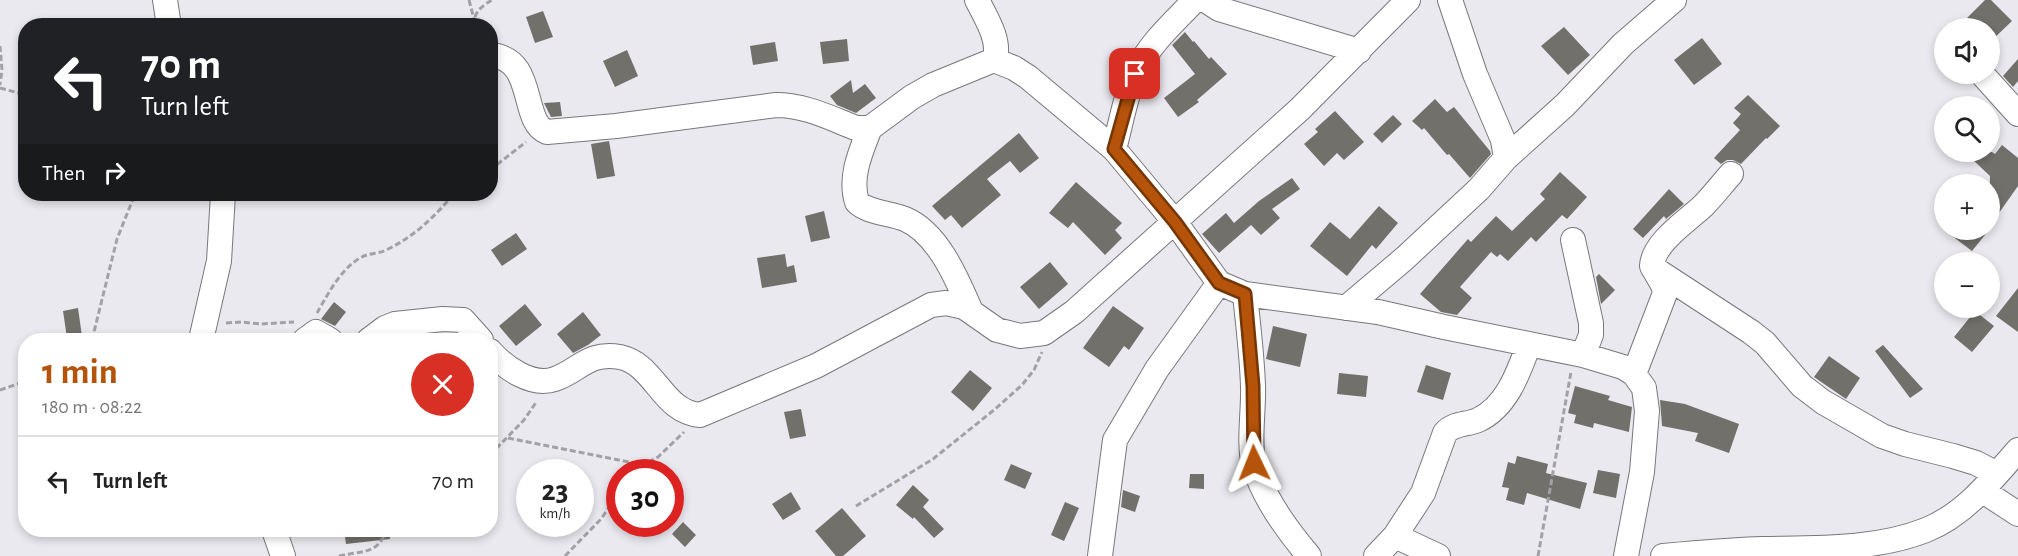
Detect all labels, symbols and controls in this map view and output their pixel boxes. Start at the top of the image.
map controls [1934,18,2000,318]
button: sound [1934,18,2000,84]
icon: left [42,42,120,120]
text: 70 m [141,44,221,86]
pin [1109,48,1160,99]
icon: arrive [1118,57,1151,90]
text: Turn left [141,93,229,120]
button: search [1934,96,2000,162]
icon: right [98,156,131,189]
text: Then [42,162,86,184]
button: + [1934,174,2000,240]
button: − [1934,252,2000,318]
button: close [411,353,474,416]
text: 1 min [42,354,118,390]
text: 180 m · 08:22 [42,397,142,417]
position arrow [1222,431,1286,495]
speed limit sign: 30 [606,459,684,537]
icon: left [42,465,75,498]
text: Turn left [93,470,167,492]
text: 70 m [432,470,474,492]
text: 23 [541,476,569,506]
text: km/h [540,506,570,521]

